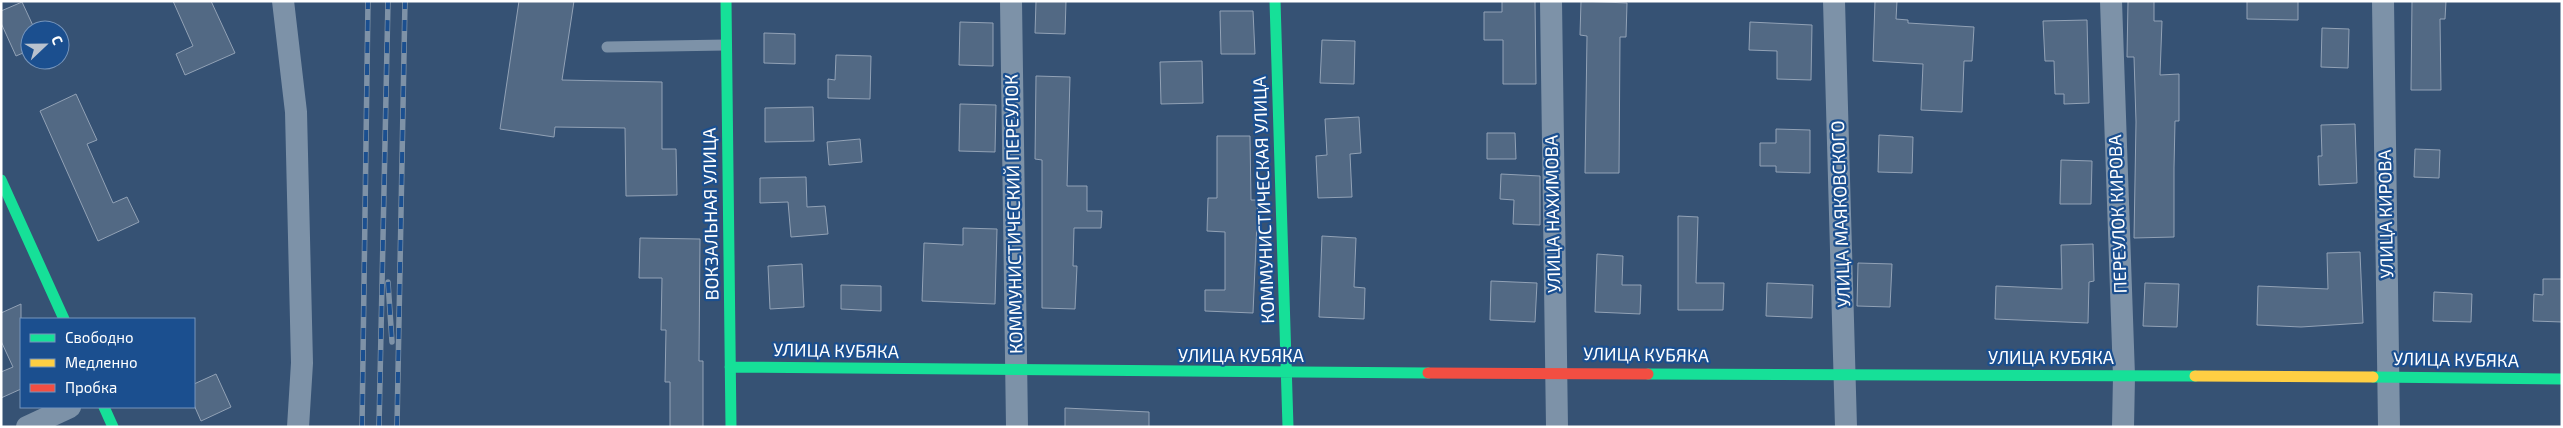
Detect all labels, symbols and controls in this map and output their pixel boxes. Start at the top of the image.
north arrow [20,20,70,70]
text: С [48,33,67,47]
street label: КОММУНИСТИЧЕСКИЙ ПЕРЕУЛОК [1000,74,1026,354]
street label: КОММУНИСТИЧЕСКАЯ УЛИЦА [1248,75,1278,324]
street label: УЛИЦА МАЯКОВСКОГО [1826,120,1854,308]
street label: ВОКЗАЛЬНАЯ УЛИЦА [697,127,723,301]
street label: ПЕРЕУЛОК КИРОВА [2103,133,2131,294]
street label: УЛИЦА НАХИМОВА [1540,134,1564,293]
street label: УЛИЦА КИРОВА [2373,148,2397,279]
legend [20,318,195,408]
text: Свободно [65,328,134,346]
street label: УЛИЦА КУБЯКА [773,338,900,362]
street label: УЛИЦА КУБЯКА [1583,342,1710,366]
street label: УЛИЦА КУБЯКА [1178,344,1305,366]
street label: УЛИЦА КУБЯКА [1988,346,2115,368]
street label: УЛИЦА КУБЯКА [2393,347,2520,371]
text: Медленно [65,353,138,371]
text: Пробка [65,378,117,396]

